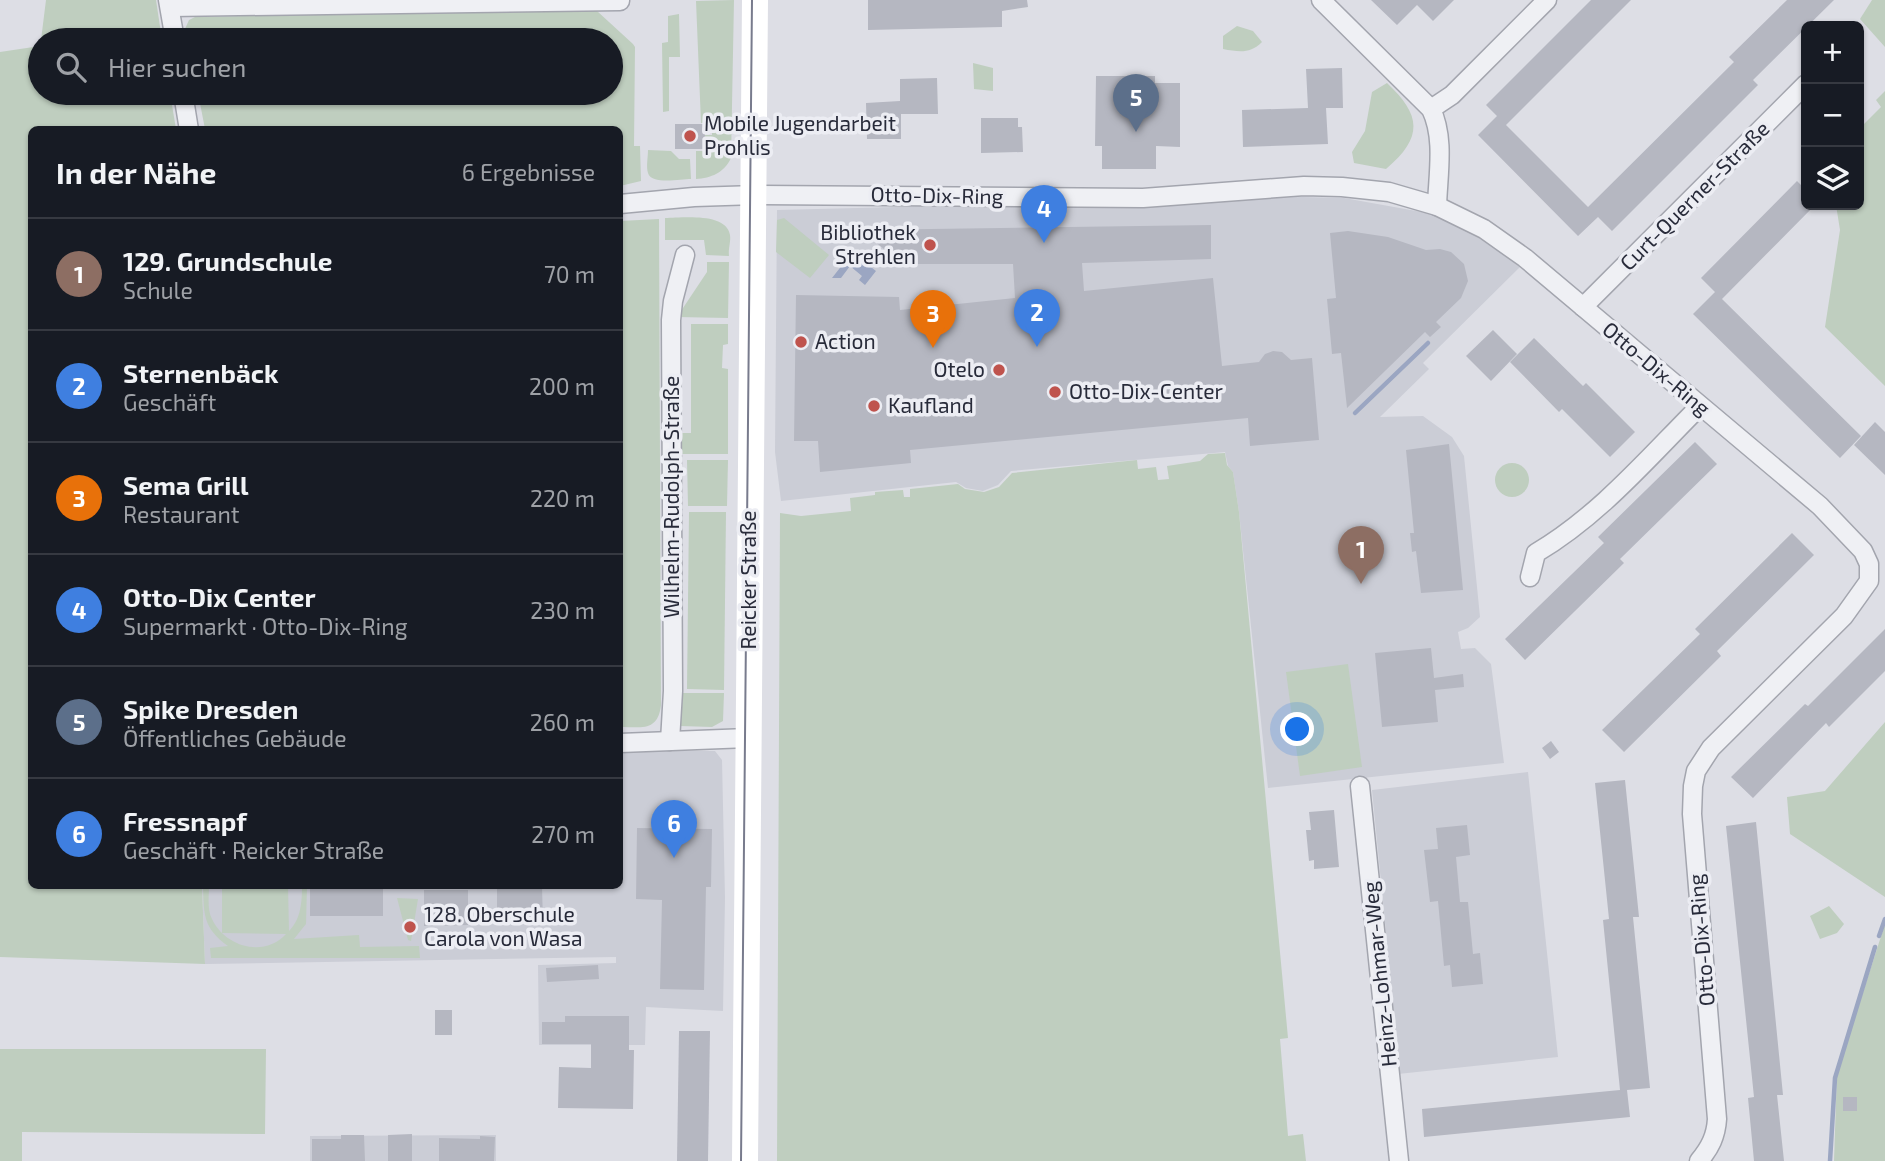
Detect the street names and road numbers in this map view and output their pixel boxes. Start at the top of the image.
street label: Curt-Querner-Straße [1614,115,1774,275]
street label: Otto-Dix-Ring [870,181,1004,208]
street label: Otto-Dix-Ring [1598,316,1716,420]
street label: Wilhelm-Rudolph-Straße [658,376,683,618]
street label: Reicker Straße [735,511,760,650]
street label: Otto-Dix-Ring [1682,873,1719,1007]
street label: Heinz-Lohmar-Weg [1356,880,1401,1068]

